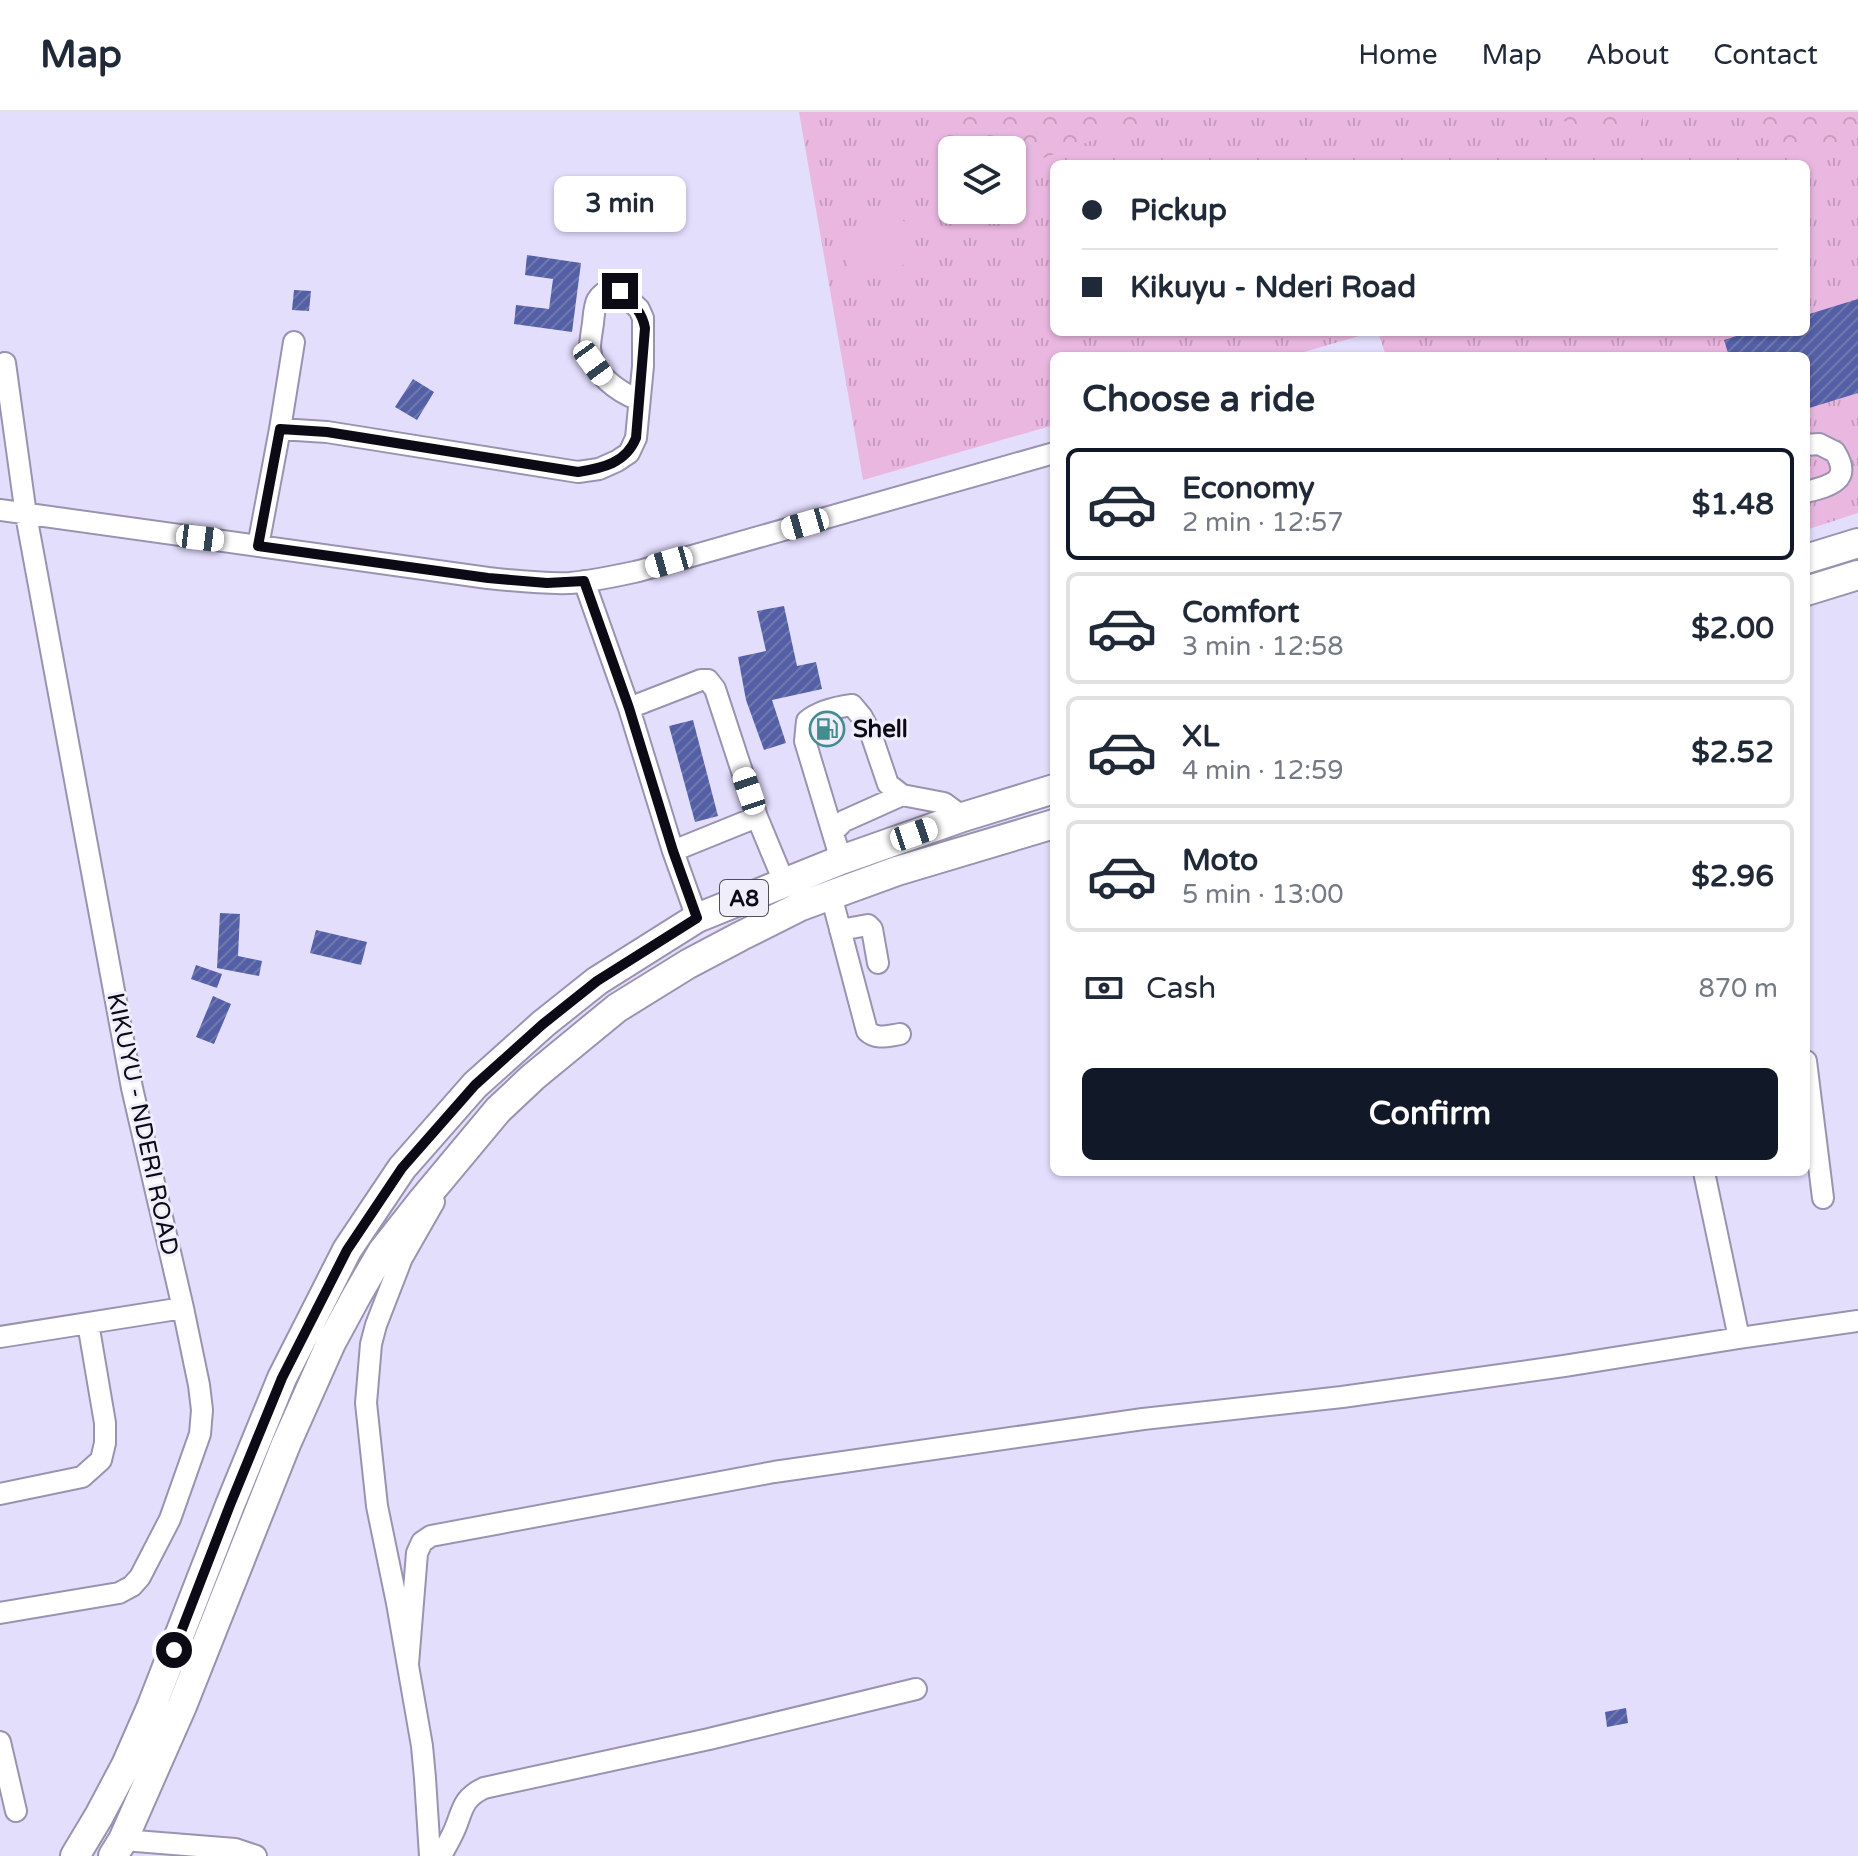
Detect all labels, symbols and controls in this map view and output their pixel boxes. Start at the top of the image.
text: Map [40,32,122,78]
text: Home [1358,38,1438,72]
text: Map [1482,38,1542,72]
text: About [1586,38,1669,72]
text: Contact [1713,38,1818,72]
map controls [938,136,1026,224]
button: layers [938,136,1026,224]
callout: 3 min [554,175,686,231]
text: 3 min [585,188,655,219]
text: Pickup [1130,192,1227,229]
text: Kikuyu - Nderi Road [1130,269,1416,306]
route end [602,273,638,309]
car [569,337,617,389]
text: Choose a ride [1082,378,1315,421]
icon: car [1086,468,1158,540]
text: Economy [1182,470,1315,507]
text: $1.48 [1692,486,1774,523]
car [779,506,831,542]
text: 2 min · 12:57 [1182,507,1344,538]
car [175,523,225,553]
car [643,544,695,580]
icon: car [1086,592,1158,664]
text: Comfort [1182,594,1300,631]
text: $2.00 [1691,610,1774,647]
text: 3 min · 12:58 [1182,631,1344,662]
fuel station icon: Shell [808,710,846,748]
place label: Shell [853,715,908,744]
icon: car [1086,716,1158,788]
text: XL [1182,718,1219,755]
text: $2.52 [1691,734,1774,771]
text: 4 min · 12:59 [1182,755,1344,786]
car [730,764,768,818]
car [887,815,941,853]
icon: car [1086,840,1158,912]
text: Moto [1182,842,1258,879]
text: $2.96 [1691,858,1774,895]
text: 5 min · 13:00 [1182,879,1344,910]
road number: A8 [720,880,768,916]
icon: cash [1082,966,1126,1010]
text: Cash [1146,970,1216,1007]
text: 870 m [1698,973,1778,1004]
street label: KIKUYU - NDERI ROAD [100,990,185,1258]
button: Confirm [1082,1068,1778,1160]
route start [156,1632,192,1668]

